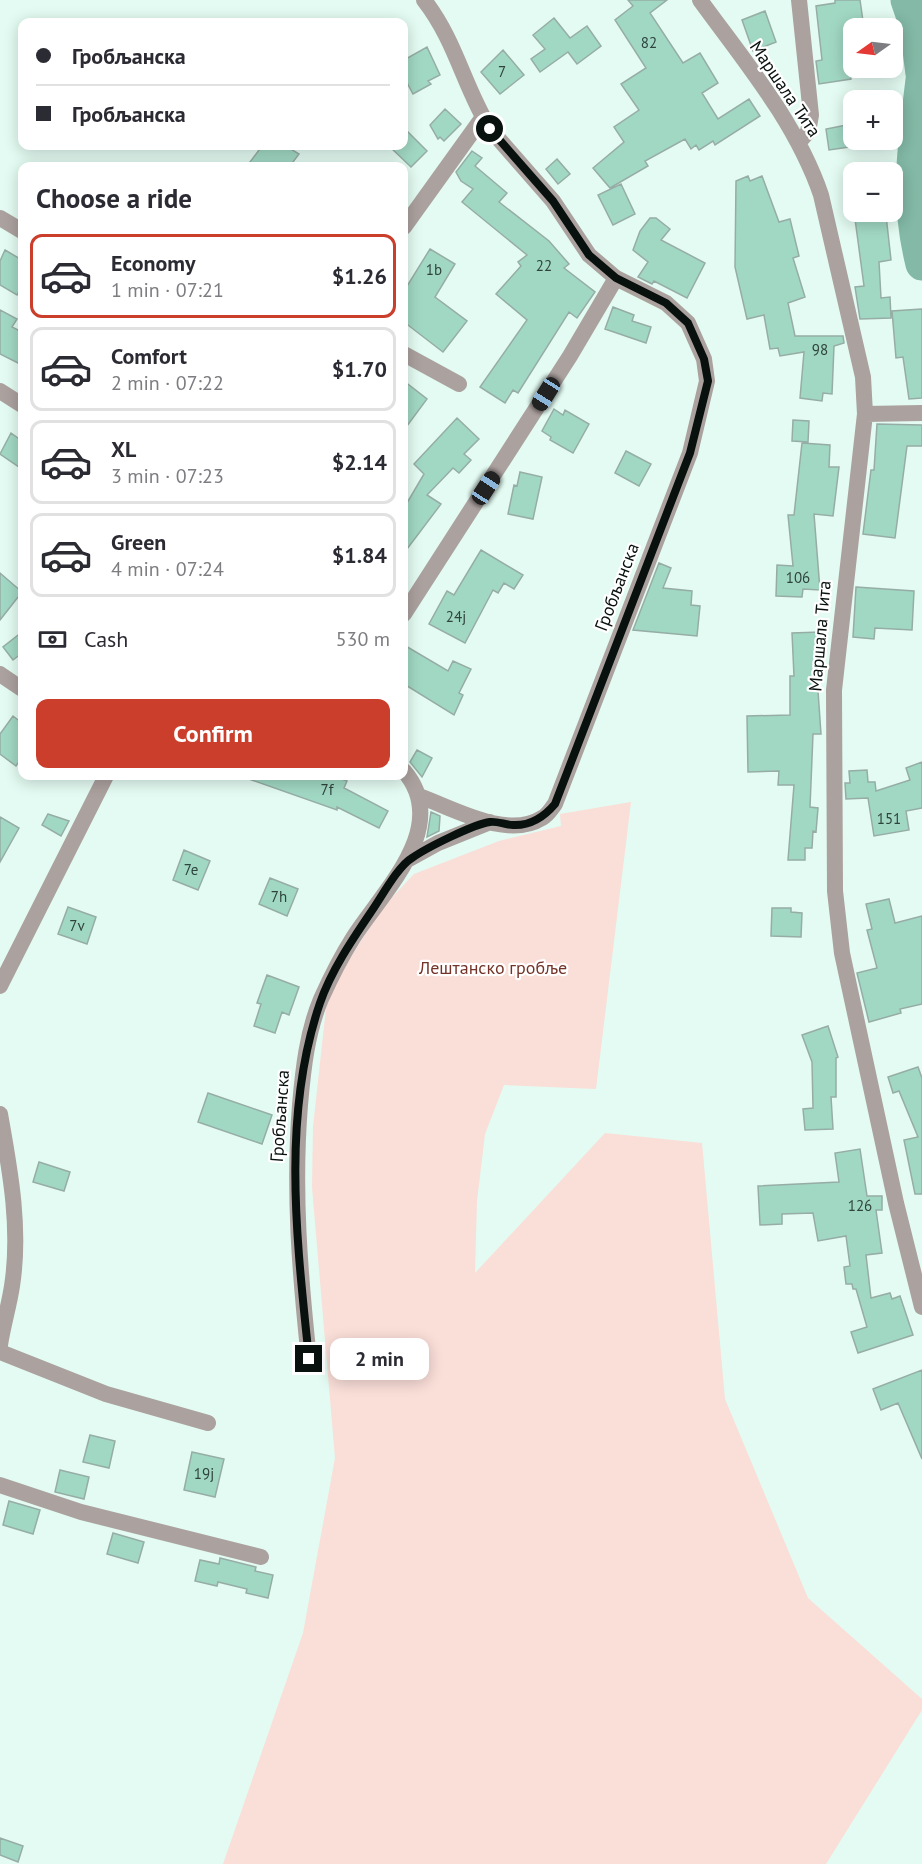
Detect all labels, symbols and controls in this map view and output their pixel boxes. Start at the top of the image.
north arrow [843,18,903,78]
map controls [843,18,903,222]
house number: 82 [641,33,657,52]
street label: Маршала Тита [745,36,826,141]
text: Гробљанска [72,42,186,70]
house number: 7 [498,62,506,81]
button: + [843,90,903,150]
text: Гробљанска [72,100,186,128]
route start [476,115,503,142]
button: − [843,162,903,222]
text: Choose a ride [36,181,192,215]
icon: car [39,249,93,303]
text: Economy [111,249,195,277]
house number: 22 [536,256,552,275]
house number: 1b [426,260,442,279]
text: $1.26 [332,262,387,290]
text: 1 min · 07:21 [111,277,224,303]
house number: 98 [812,340,828,359]
icon: car [39,342,93,396]
text: Comfort [111,342,187,370]
text: $1.70 [332,355,387,383]
text: 2 min · 07:22 [111,370,224,396]
car [529,374,563,414]
icon: car [39,435,93,489]
text: XL [111,435,136,463]
text: $2.14 [332,448,387,476]
text: 3 min · 07:23 [111,463,224,489]
car [469,468,503,508]
icon: car [39,528,93,582]
text: Green [111,528,166,556]
street label: Гробљанска [589,540,644,634]
text: $1.84 [332,541,387,569]
text: 4 min · 07:24 [111,556,224,582]
house number: 106 [786,568,810,587]
street label: Маршала Тита [803,580,836,692]
house number: 24j [446,607,466,626]
icon: cash [36,623,69,656]
text: Cash [84,625,128,653]
text: 530 m [336,626,390,652]
button: Confirm [36,699,390,768]
house number: 7f [321,780,335,799]
house number: 151 [877,809,901,828]
house number: 7e [184,860,198,879]
house number: 7h [271,887,287,906]
house number: 7v [69,916,85,935]
park label: Лештанско гробље [418,956,567,979]
street label: Гробљанска [265,1069,294,1163]
house number: 126 [848,1196,872,1215]
callout: 2 min [330,1338,429,1380]
route end [295,1345,322,1372]
text: 2 min [355,1346,404,1372]
house number: 19j [194,1464,214,1483]

